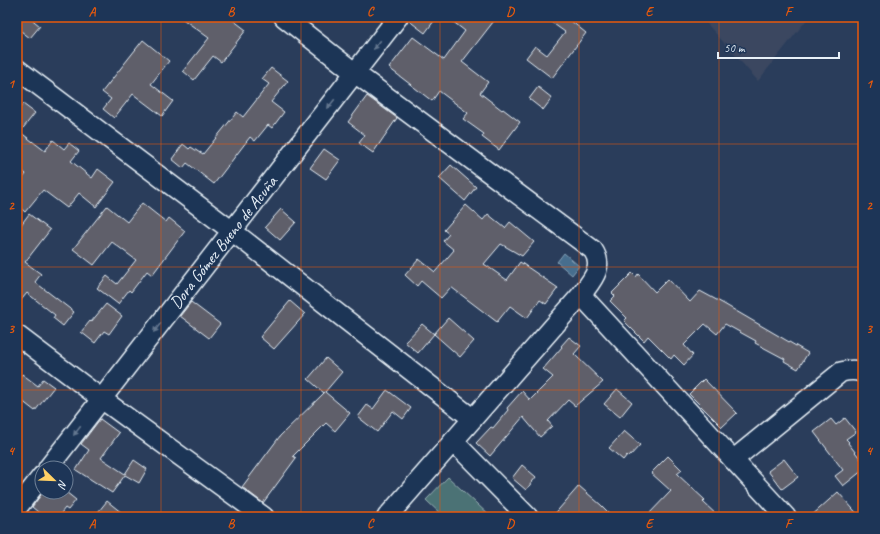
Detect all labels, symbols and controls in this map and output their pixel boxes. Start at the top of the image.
text: A [89,4,97,20]
text: B [228,4,236,20]
text: C [367,4,375,20]
text: D [506,4,515,20]
text: E [646,4,655,20]
text: F [785,4,794,20]
scale bar [718,34,839,60]
one-way arrow [372,39,381,50]
text: 50 m [724,40,746,56]
text: 1 [8,76,16,92]
text: 1 [866,76,874,92]
one-way arrow [326,98,335,109]
street label: Dora Gómez Bueno de Acuña [165,171,283,313]
text: 2 [8,198,15,214]
text: 2 [866,198,873,214]
text: 3 [8,321,15,337]
text: 3 [866,321,873,337]
one-way arrow [153,323,161,333]
one-way arrow [73,425,81,436]
text: 4 [8,443,16,459]
text: 4 [866,443,874,459]
north arrow [34,460,74,500]
text: N [55,478,71,492]
text: A [89,516,97,532]
text: B [228,516,236,532]
text: C [367,516,375,532]
text: D [506,516,515,532]
text: E [646,516,655,532]
text: F [785,516,794,532]

